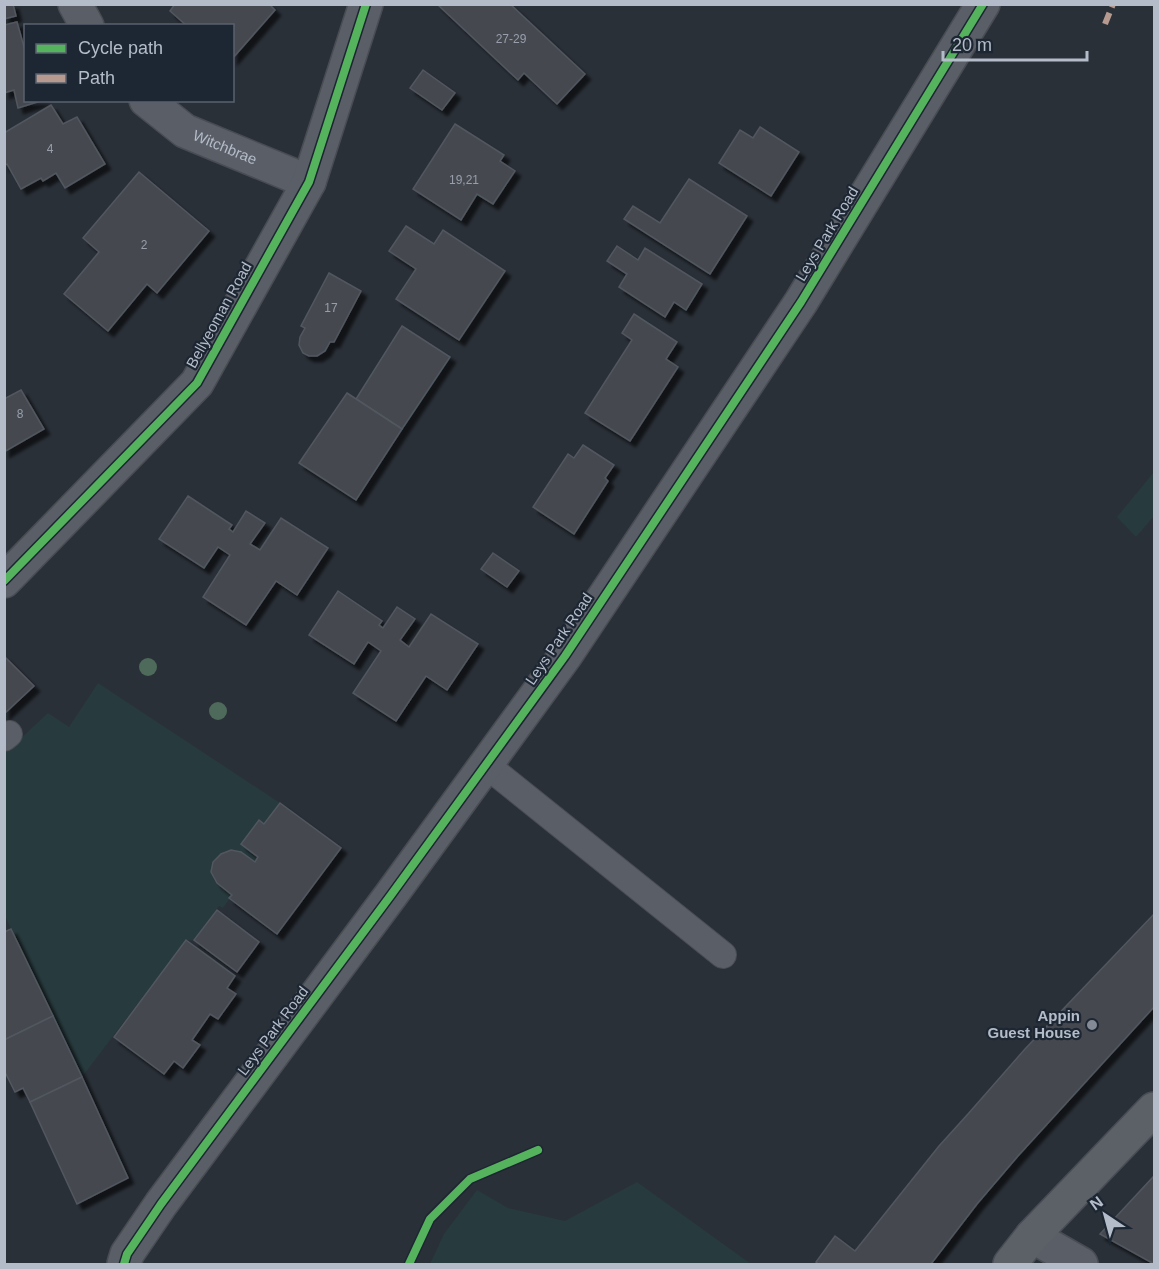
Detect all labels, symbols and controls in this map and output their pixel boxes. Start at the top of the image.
legend [24,24,234,102]
scale bar [943,24,1087,62]
house number: 27-29 [496,32,527,46]
text: 20 m [952,35,992,55]
text: Cycle path [78,38,163,58]
text: Path [78,68,115,88]
street label: Witchbrae [191,126,260,168]
house number: 4 [47,142,54,156]
house number: 19,21 [449,173,479,187]
street label: Leys Park Road [792,184,861,284]
house number: 2 [141,238,148,252]
street label: Bellyeoman Road [182,259,255,371]
house number: 17 [324,301,338,315]
house number: 8 [17,407,24,421]
street label: Leys Park Road [522,590,595,688]
street label: Leys Park Road [234,983,312,1078]
place label: Appin Guest House [987,1007,1080,1041]
marker: Appin Guest House [1085,1018,1099,1032]
north arrow [1075,1185,1135,1245]
text: N [1087,1193,1106,1214]

